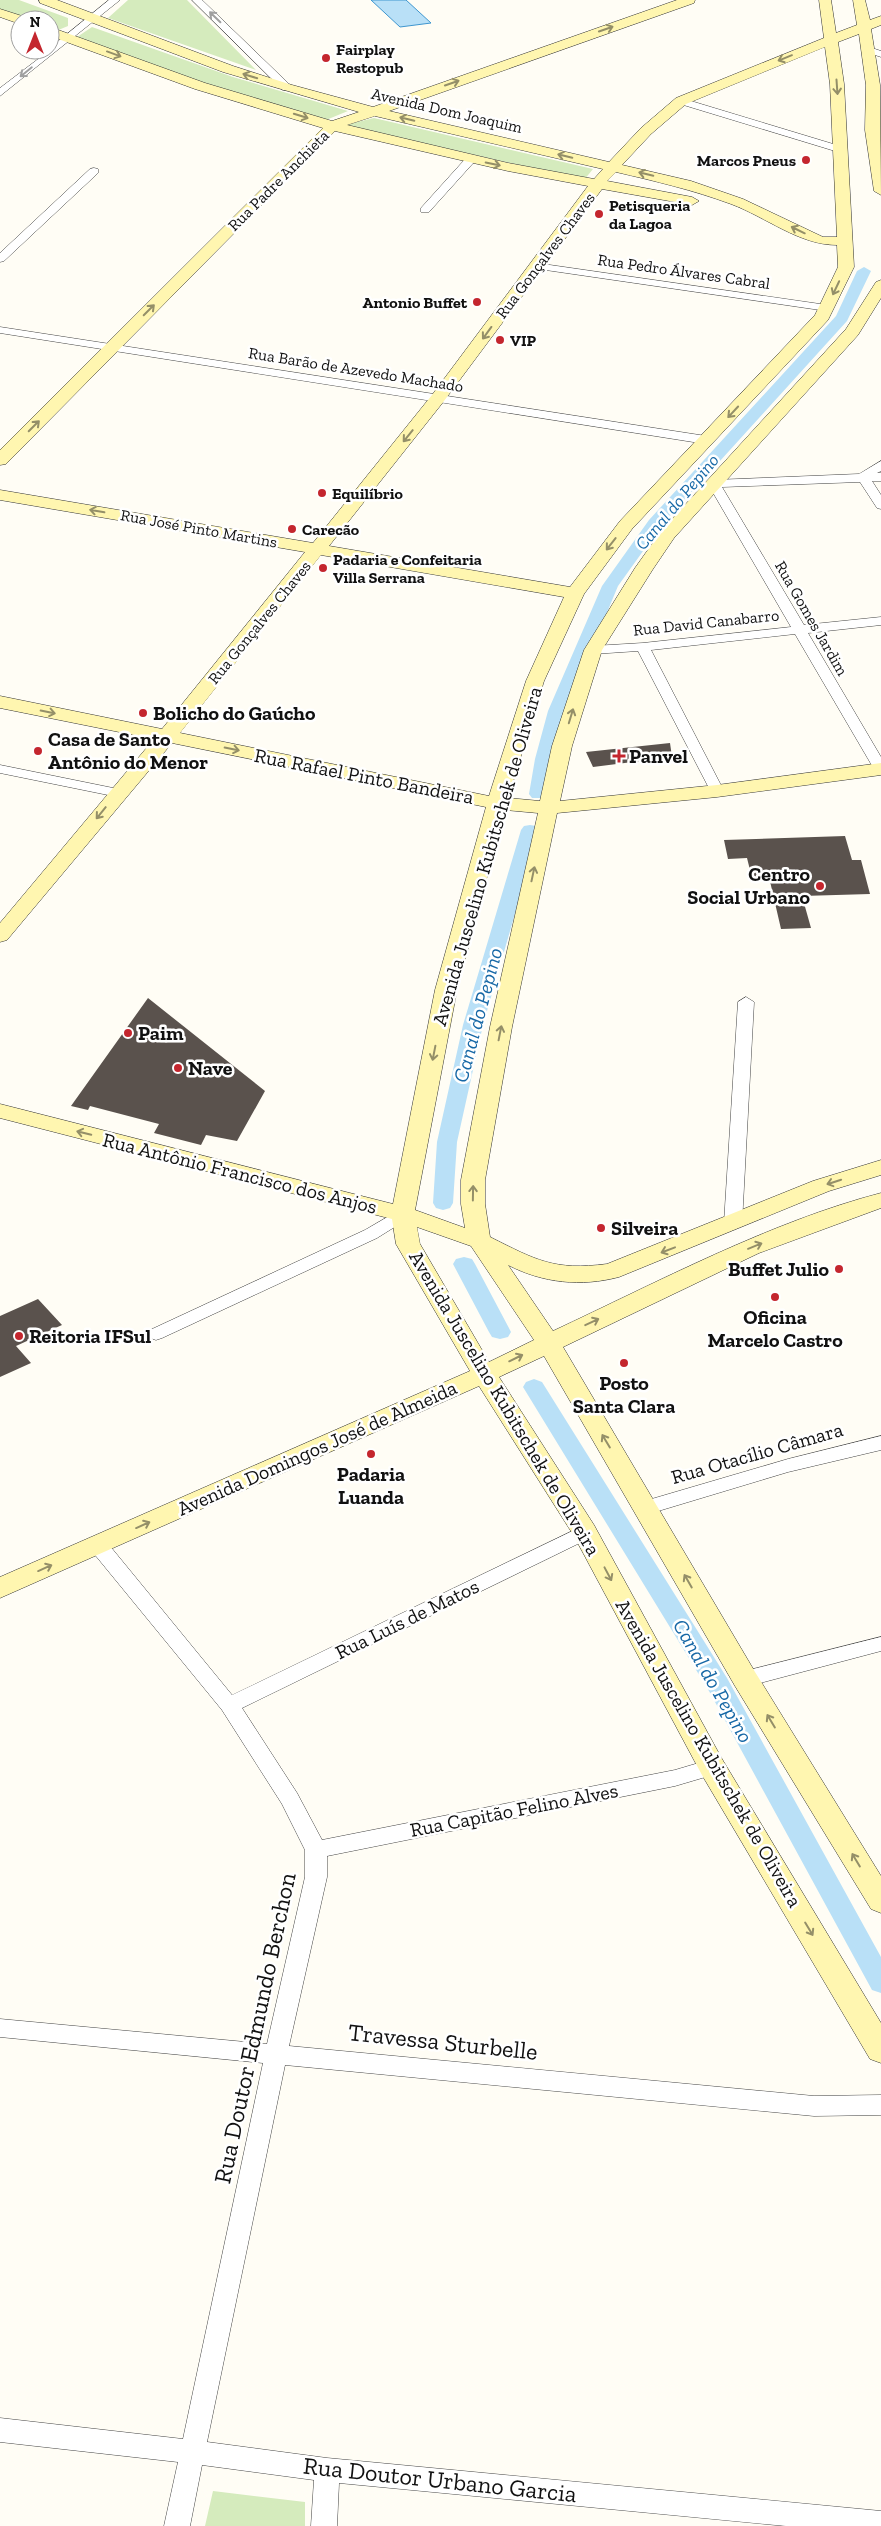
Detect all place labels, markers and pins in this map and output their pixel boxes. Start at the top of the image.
place label: Fairplay Restopub [336,40,403,77]
marker: Fairplay Restopub [320,52,332,64]
place label: Marcos Pneus [697,151,796,170]
marker: Marcos Pneus [800,154,812,166]
place label: Petisqueria da Lagoa [609,196,690,233]
marker: Petisqueria da Lagoa [593,208,605,220]
place label: Antonio Buffet [363,293,468,312]
marker: Antonio Buffet [471,296,483,308]
place label: VIP [510,331,537,350]
marker: VIP [494,334,506,346]
place label: Equilíbrio [332,484,404,503]
marker: Equilíbrio [316,487,328,499]
place label: Carecão [302,520,360,539]
marker: Carecão [286,523,298,535]
place label: Padaria e Confeitaria Villa Serrana [333,550,482,587]
marker: Padaria e Confeitaria Villa Serrana [317,562,329,574]
place label: Bolicho do Gaúcho [153,701,316,725]
marker: Bolicho do Gaúcho [137,707,149,719]
place label: Casa de Santo Antônio do Menor [48,727,208,774]
place label: Panvel [629,744,688,768]
marker: Casa de Santo Antônio do Menor [32,745,44,757]
marker: Panvel [613,750,625,762]
place label: Centro Social Urbano [687,862,811,909]
marker: Centro Social Urbano [814,880,826,892]
place label: Paim [138,1021,184,1045]
marker: Paim [122,1027,134,1039]
place label: Nave [188,1056,233,1080]
marker: Nave [172,1062,184,1074]
place label: Silveira [611,1216,678,1240]
marker: Silveira [595,1222,607,1234]
place label: Buffet Julio [728,1257,830,1281]
marker: Buffet Julio [833,1263,845,1275]
marker: Oficina Marcelo Castro [769,1291,781,1303]
place label: Oficina Marcelo Castro [707,1305,843,1352]
place label: Reitoria IFSul [29,1324,152,1348]
marker: Reitoria IFSul [13,1330,25,1342]
marker: Posto Santa Clara [618,1357,630,1369]
place label: Posto Santa Clara [573,1371,675,1418]
marker: Padaria Luanda [365,1448,377,1460]
place label: Padaria Luanda [337,1462,405,1509]

